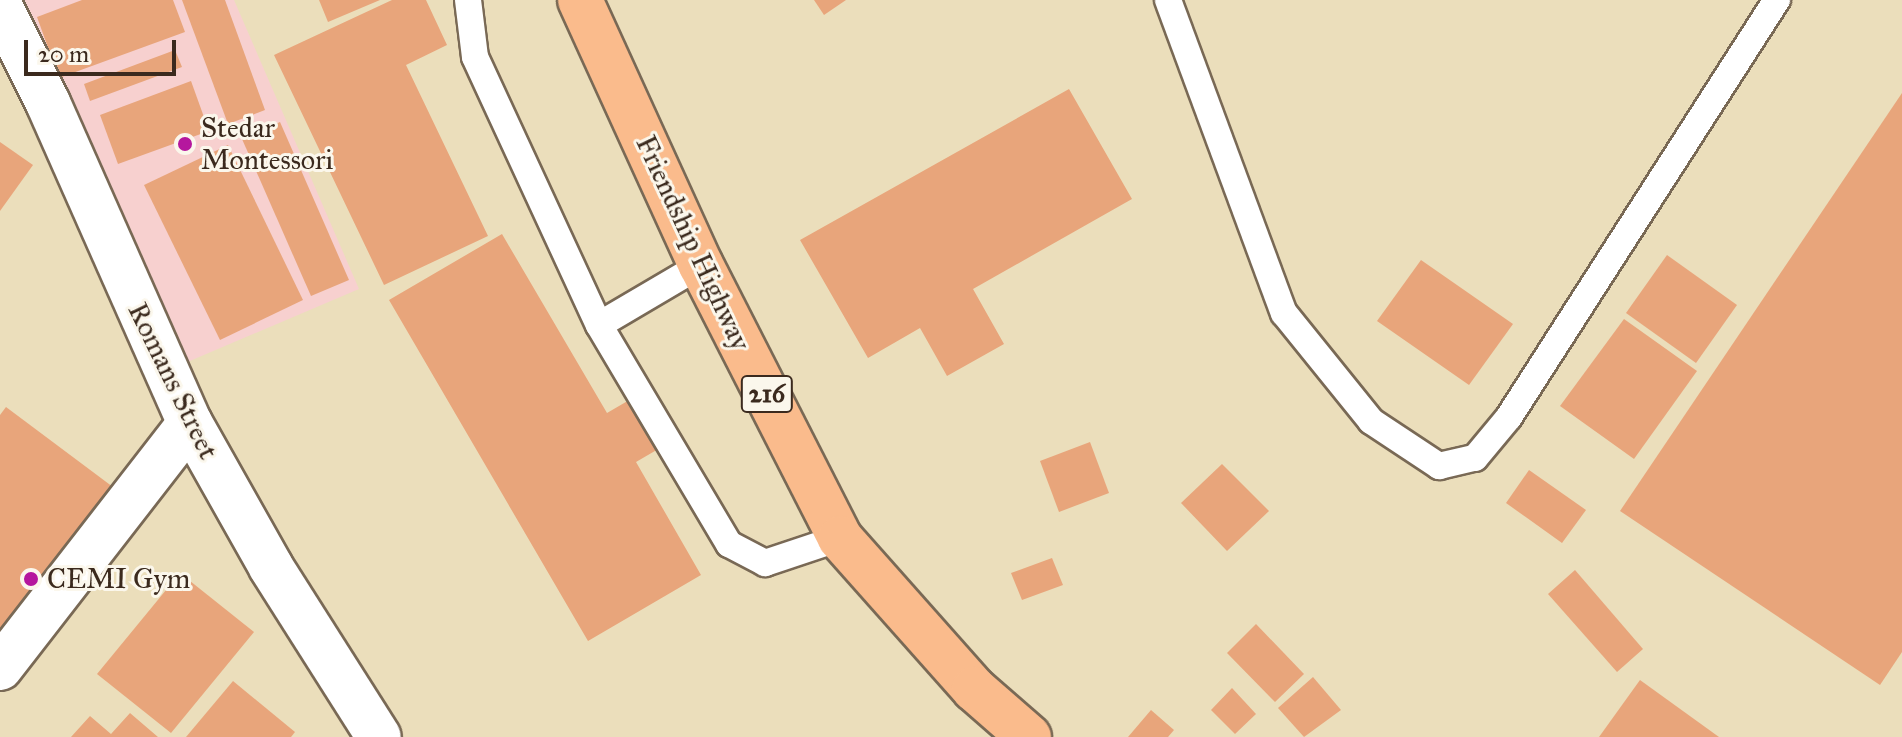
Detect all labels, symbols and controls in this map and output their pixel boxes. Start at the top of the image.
scale bar [28,24,180,74]
text: 20 m [38,39,89,69]
place label: Stedar Montessori [201,111,333,177]
street label: Friendship Highway [628,130,758,356]
marker: Stedar Montessori [176,135,194,153]
street label: Romans Street [121,297,225,465]
road number: 216 [739,372,795,416]
place label: CEMI Gym [47,562,190,596]
marker: CEMI Gym [22,570,40,588]

